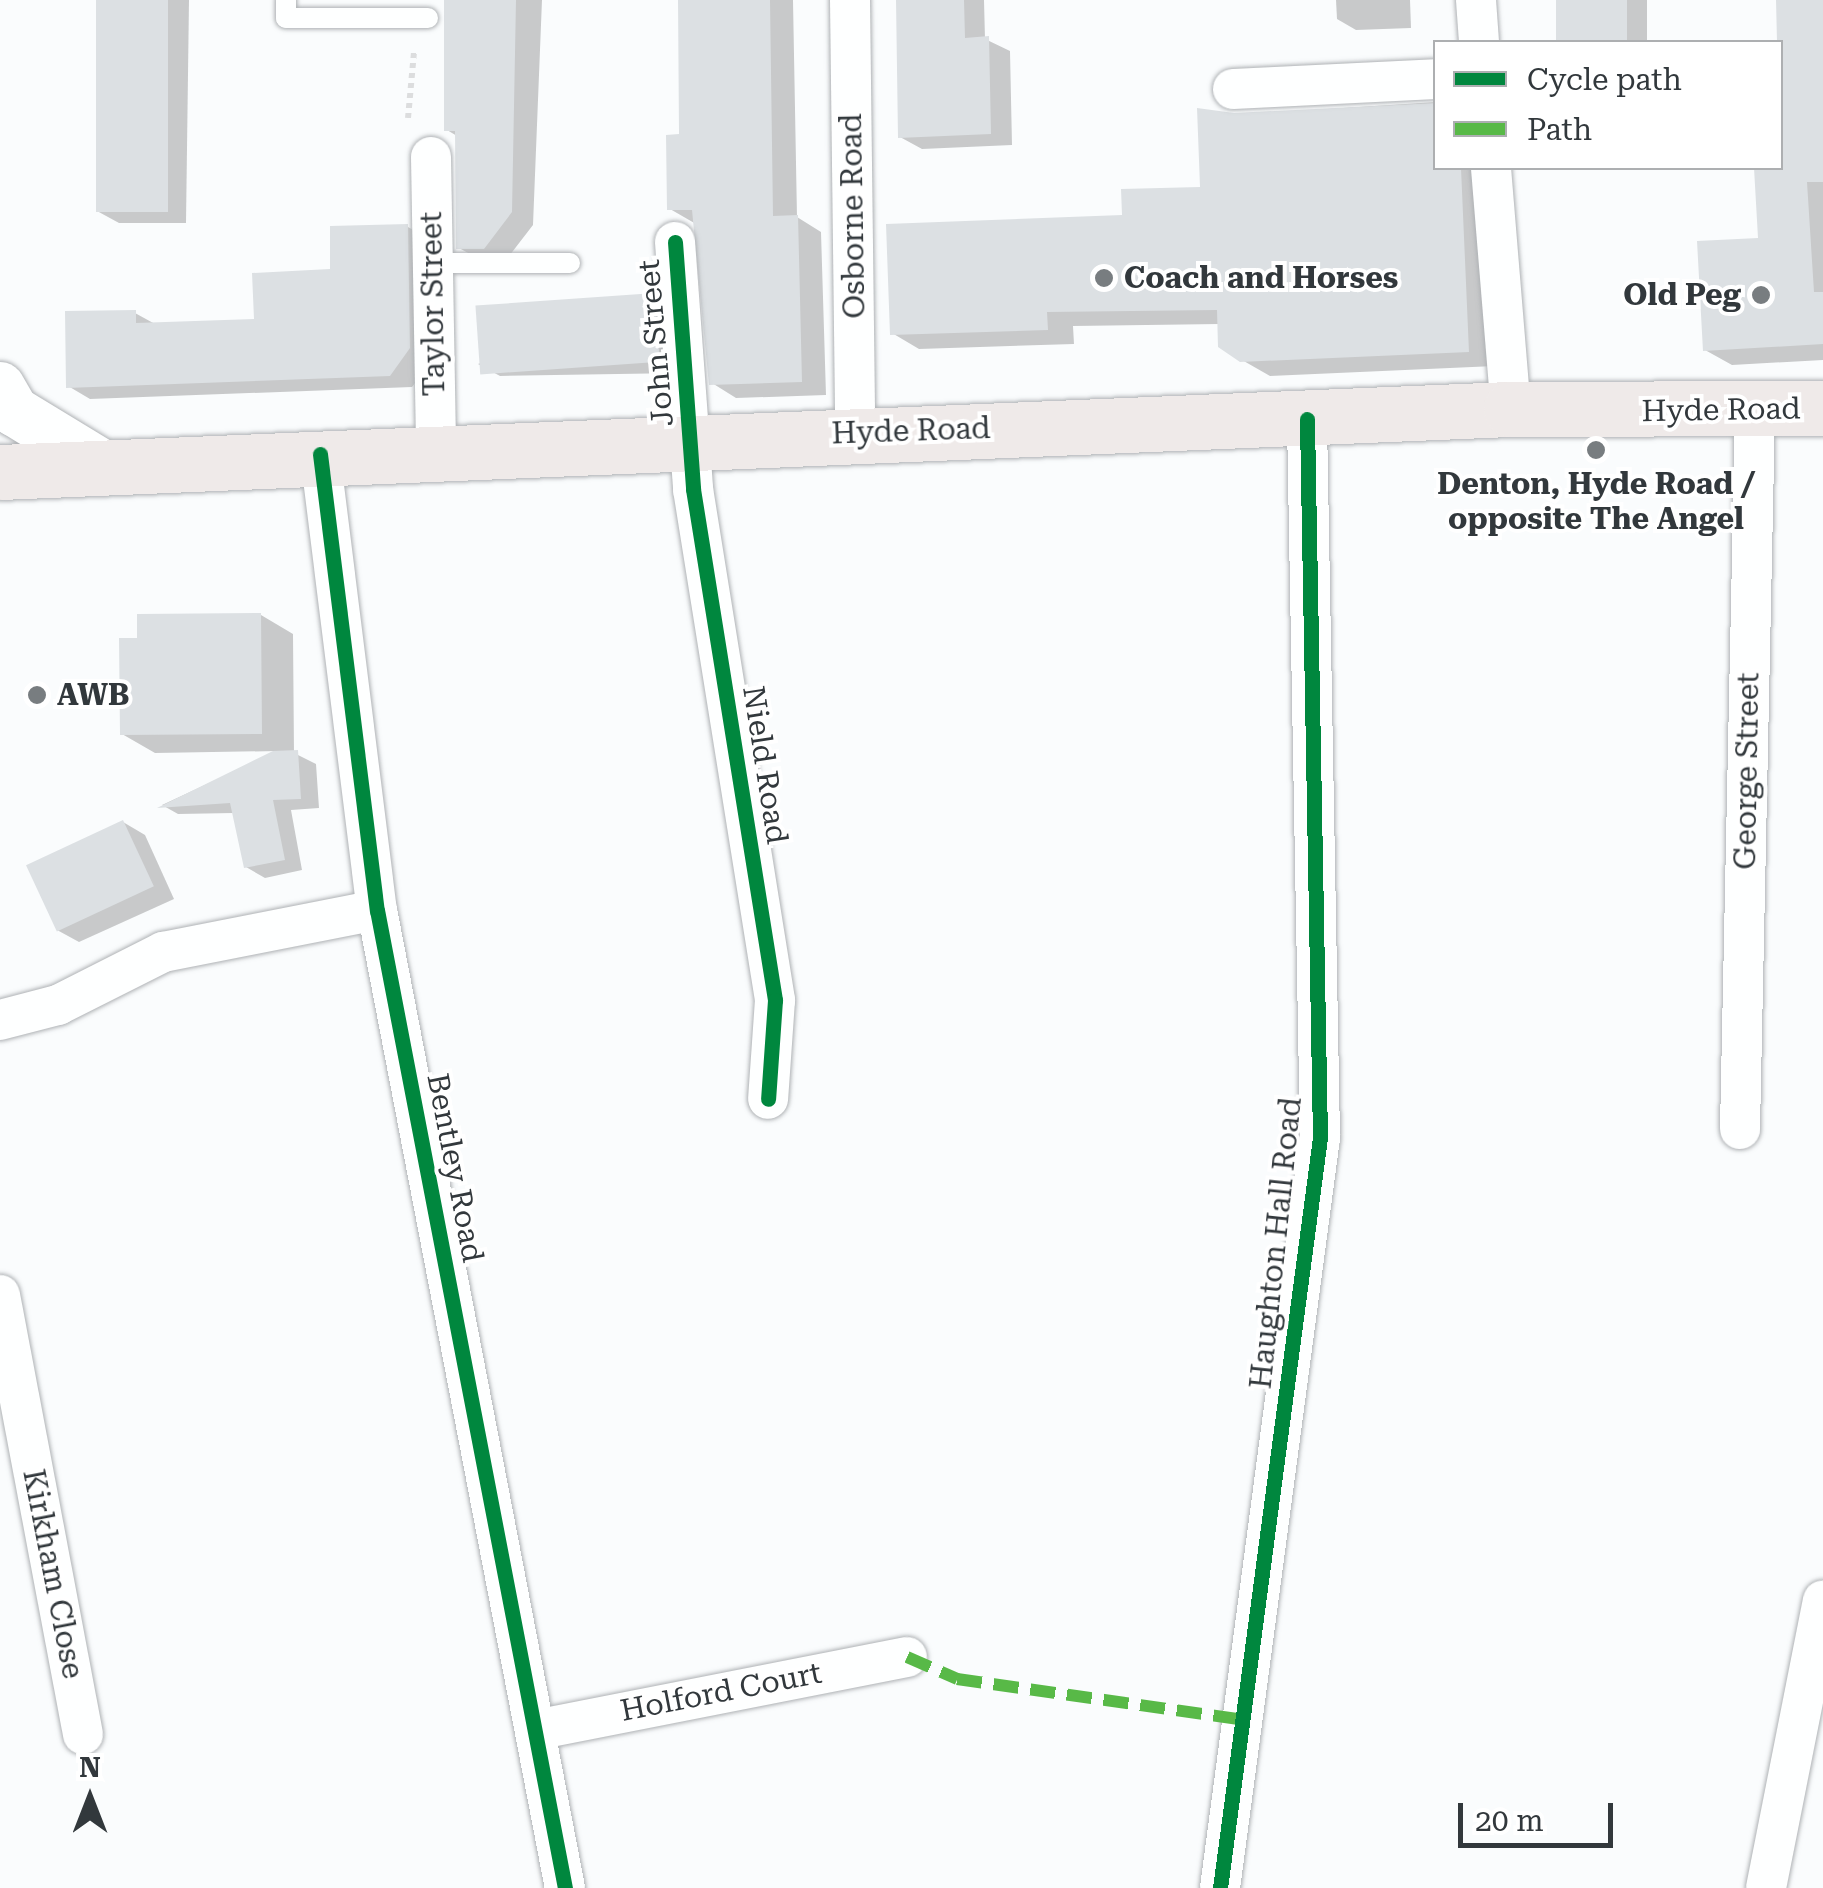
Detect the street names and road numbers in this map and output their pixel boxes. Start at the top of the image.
street label: Osborne Road [833,113,873,319]
street label: Taylor Street [413,211,453,397]
street label: John Street [631,258,681,428]
street label: Hyde Road [1641,391,1801,429]
street label: Hyde Road [831,410,991,452]
street label: George Street [1727,672,1767,870]
street label: Nield Road [735,683,795,847]
street label: Bentley Road [419,1070,491,1266]
street label: Haughton Hall Road [1243,1095,1309,1391]
street label: Kirkham Close [15,1466,91,1682]
street label: Holford Court [617,1655,825,1729]

